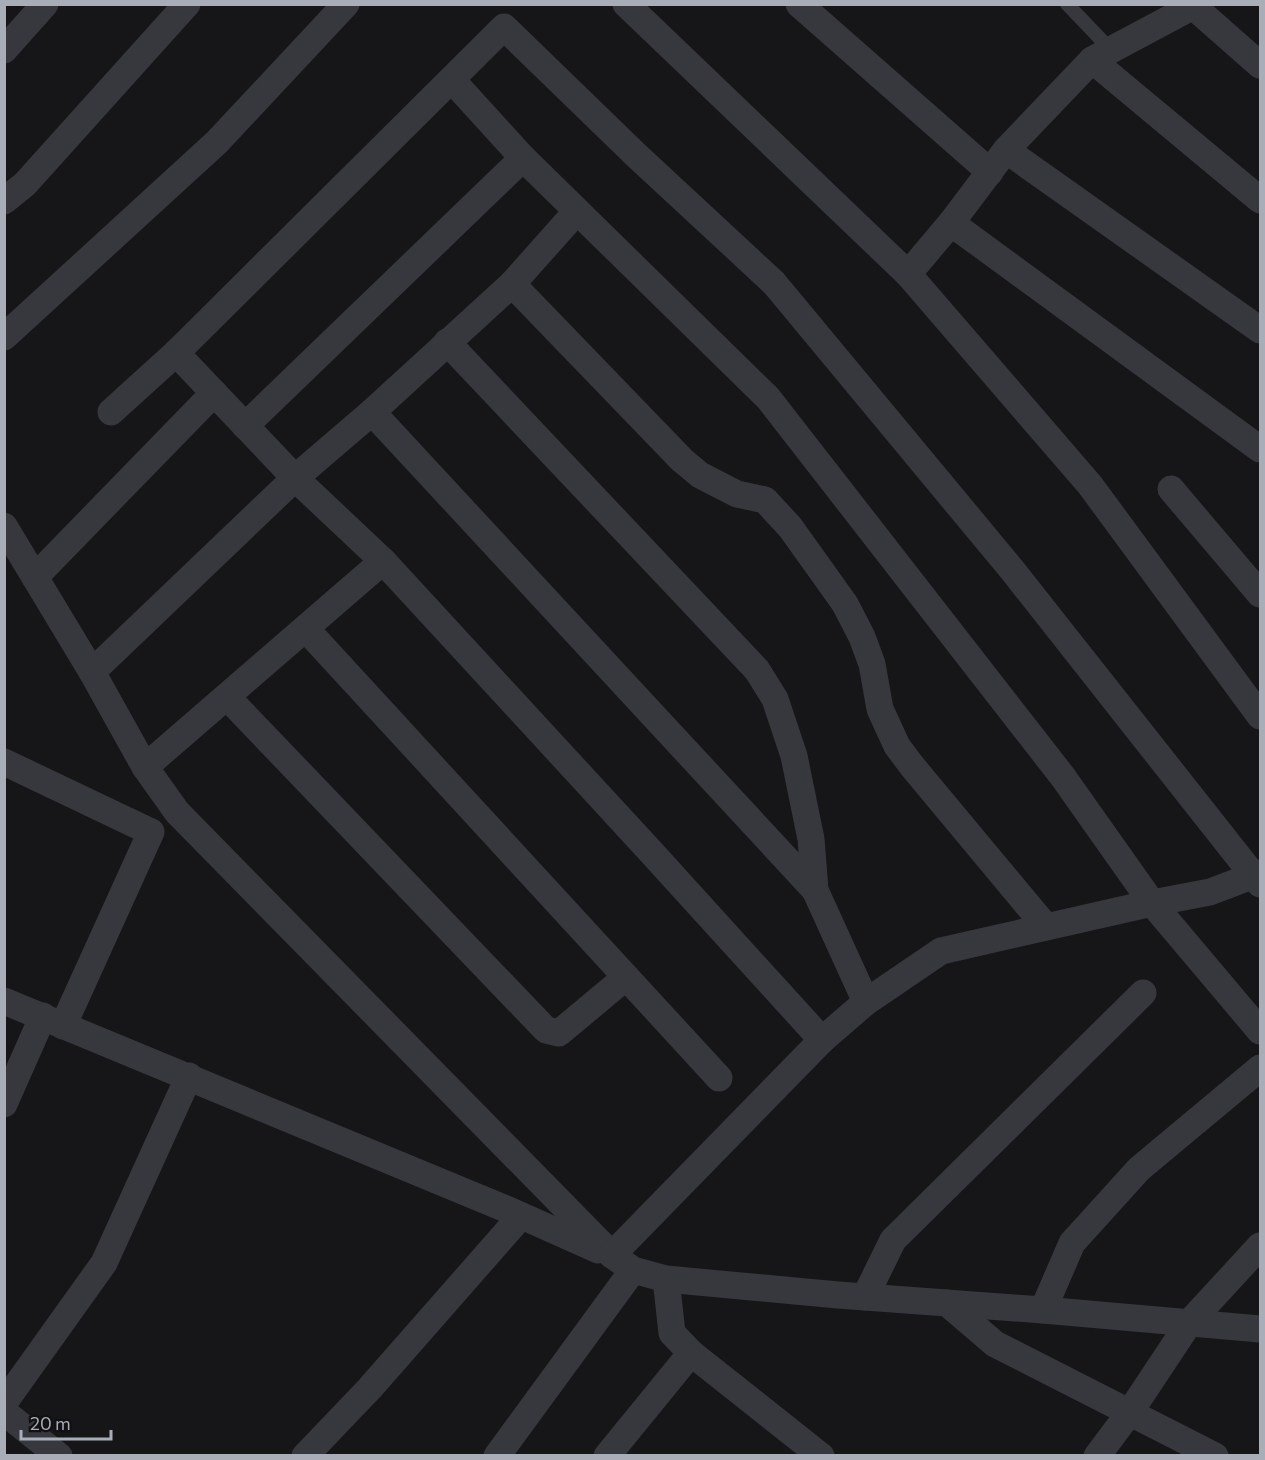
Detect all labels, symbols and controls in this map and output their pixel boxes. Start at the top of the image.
scale bar [21,1403,111,1441]
text: 20 m [30,1412,71,1434]

